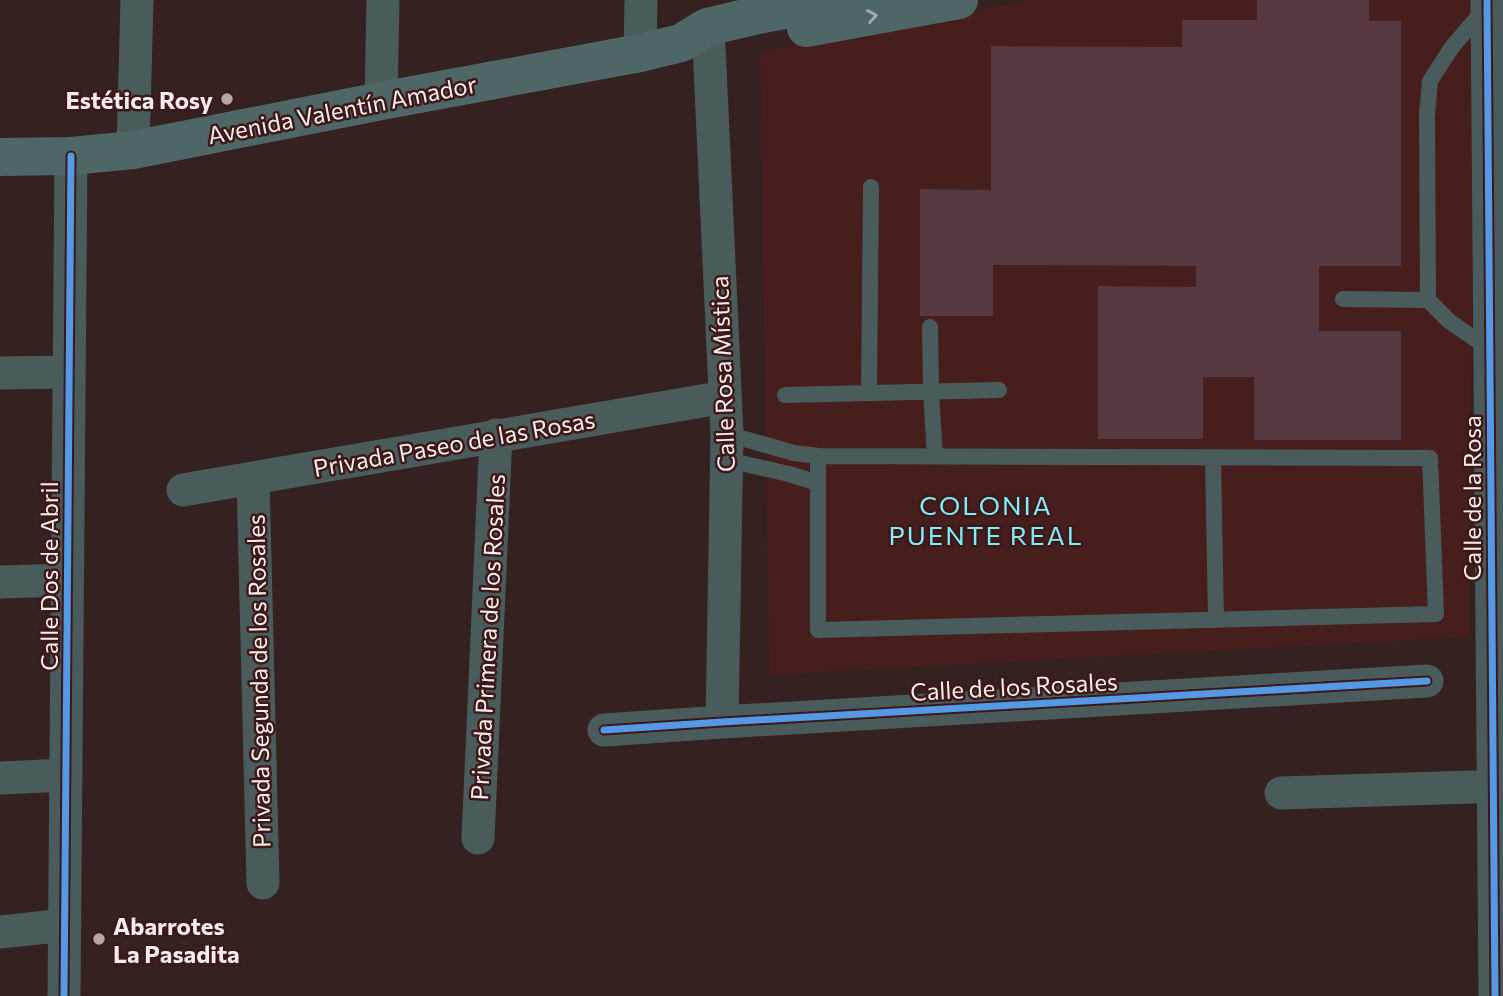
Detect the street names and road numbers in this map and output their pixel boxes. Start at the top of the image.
street label: Avenida Valentín Amador [205,69,479,149]
street label: Calle Rosa Mística [704,275,740,473]
street label: Privada Paseo de las Rosas [311,404,597,482]
street label: Calle de la Rosa [1457,415,1486,581]
street label: Privada Primera de los Rosales [464,473,510,801]
street label: Calle Dos de Abril [34,481,63,671]
street label: Privada Segunda de los Rosales [241,514,275,848]
street label: Calle de los Rosales [909,666,1119,706]

